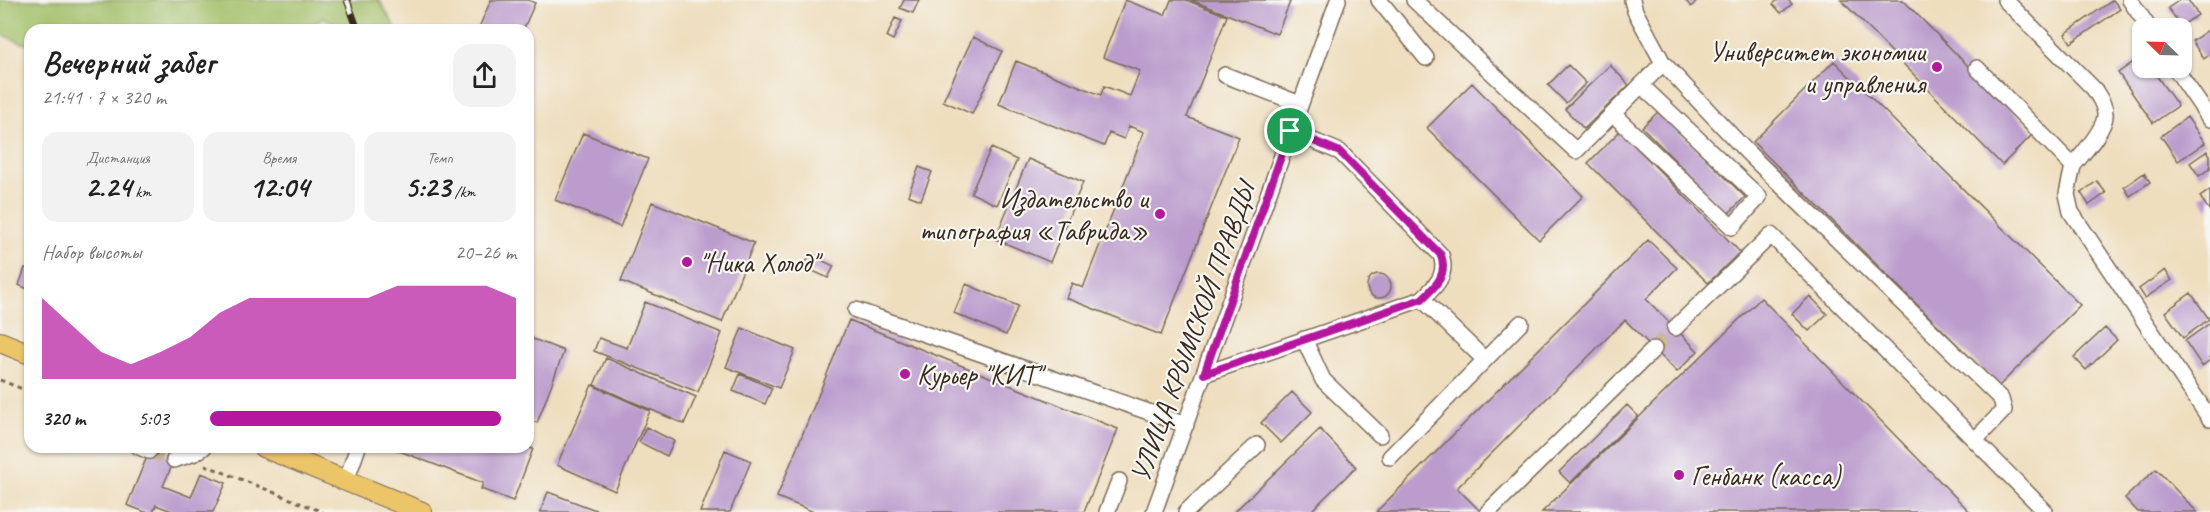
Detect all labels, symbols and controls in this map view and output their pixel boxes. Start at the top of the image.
north arrow [2132,18,2192,78]
map controls [2132,18,2192,78]
place label: Университет экономии и управления [1709,34,1927,101]
text: Вечерний забег [42,41,215,83]
button: share [453,44,516,107]
marker: Университет экономии и управления [1930,60,1944,74]
text: 21:41 · 7 × 320 m [42,85,166,110]
pin [1264,105,1315,156]
icon: arrive [1273,114,1306,147]
text: Дистанция [86,148,150,168]
text: Время [262,148,296,168]
text: Темп [427,148,453,168]
text: 2.24 [85,168,131,206]
text: 12:04 [249,168,309,206]
text: 5:23 [405,168,451,206]
street label: УЛИЦА КРЫМСКОЙ ПРАВДЫ [1122,174,1264,487]
place label: Издательство и типография «Таврида» [920,181,1150,248]
text: km [131,182,151,202]
text: /km [451,182,475,202]
marker: Издательство и типография «Таврида» [1153,207,1167,221]
text: Набор высоты [42,240,141,265]
text: 20–26 m [455,240,516,265]
place label: "Ника Холод" [699,245,823,280]
marker: "Ника Холод" [680,255,694,269]
place label: Курьер "КИТ" [917,357,1046,392]
marker: Курьер "КИТ" [898,367,912,381]
text: 320 m [42,406,85,431]
text: 5:03 [138,406,169,431]
place label: Генбанк (касса) [1691,458,1842,493]
marker: Генбанк (касса) [1672,468,1686,482]

